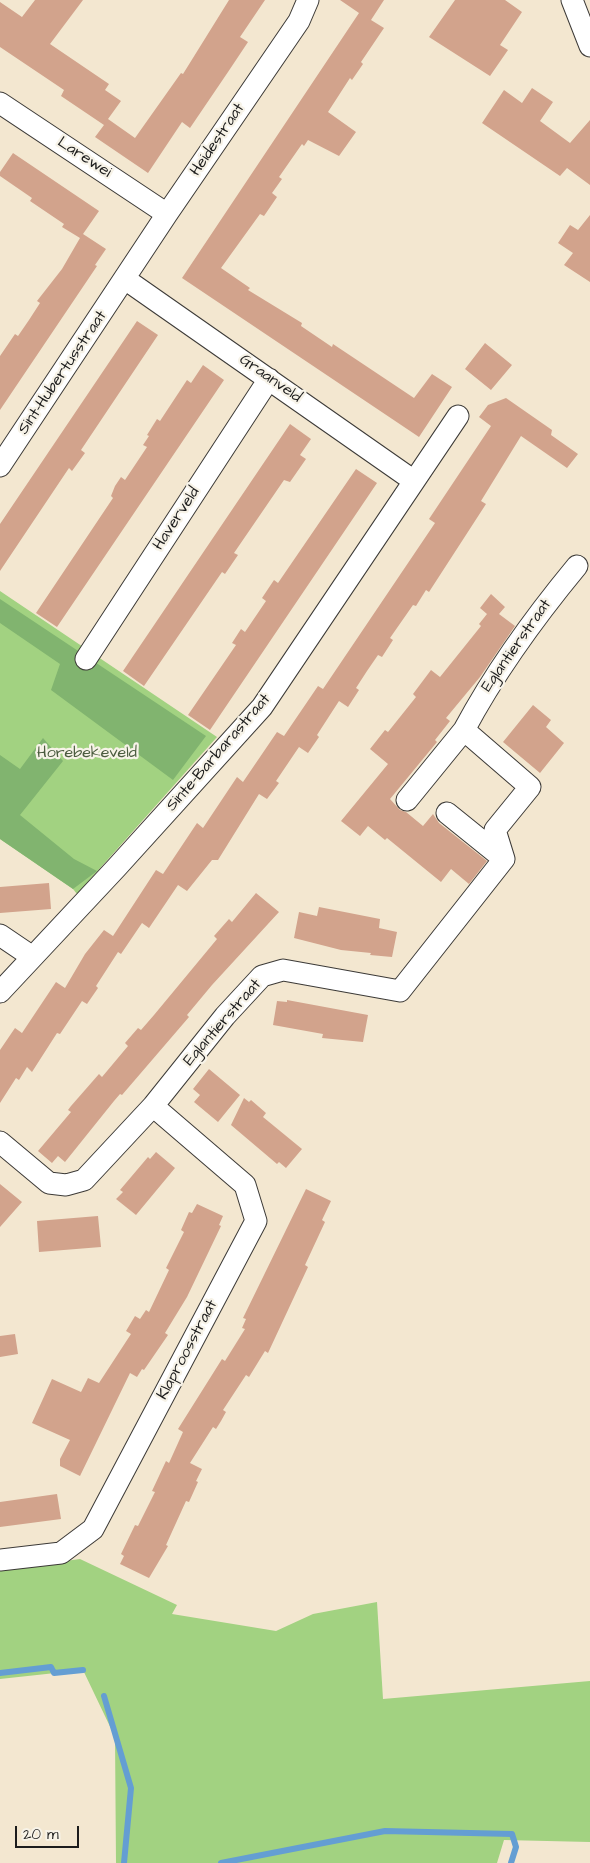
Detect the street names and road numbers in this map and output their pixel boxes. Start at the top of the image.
street label: Heidestraat [187,100,249,180]
street label: Larewei [53,133,115,183]
street label: Sint-Hubertusstraat [14,307,112,439]
street label: Graanveld [235,351,305,407]
street label: Haverveld [150,484,204,554]
street label: Eglantierstraat [478,596,556,696]
street label: Sinte-Barbarastraat [163,690,275,816]
street label: Eglantierstraat [180,976,266,1070]
street label: Klaproosstraat [154,1297,222,1403]

